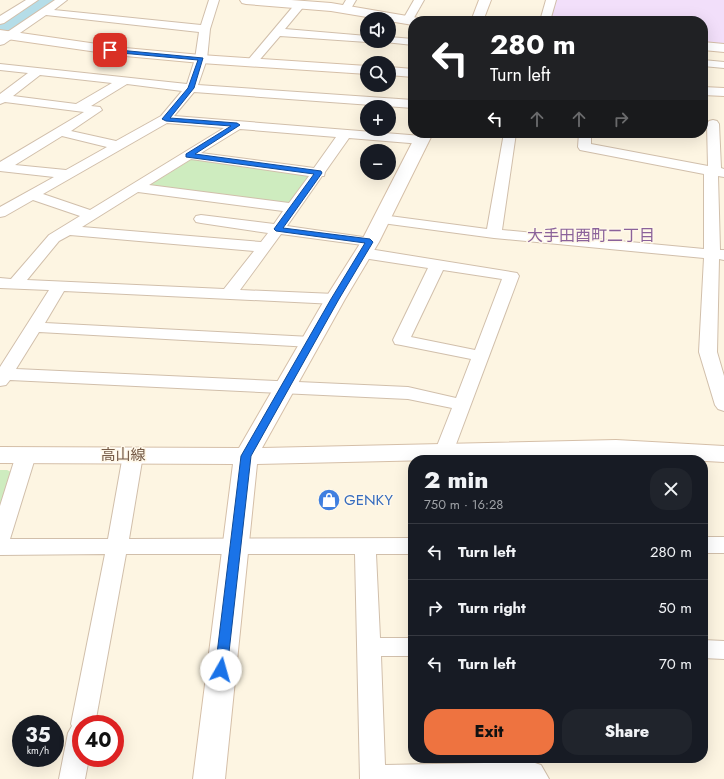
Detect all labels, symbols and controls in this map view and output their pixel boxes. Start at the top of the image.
map controls [360,12,396,180]
button: sound [360,12,396,48]
text: 280 m [490,24,576,65]
icon: left [424,32,476,84]
pin [93,33,127,67]
icon: arrive [99,39,121,61]
button: search [360,56,396,92]
text: Turn left [490,62,550,88]
button: + [360,100,396,136]
icon: left [484,108,506,130]
icon: ahead [526,108,548,130]
icon: ahead [568,108,590,130]
icon: right [610,108,632,130]
button: − [360,144,396,180]
district label: 大手田酉町二丁目 [527,224,655,247]
street label: 高山線 [100,444,146,466]
text: 2 min [424,462,488,497]
button: close [650,468,692,510]
shop icon: GENKY [316,487,342,513]
place label: GENKY [344,489,393,511]
text: 750 m · 16:28 [424,495,503,514]
icon: left [424,541,446,563]
text: Turn left [458,541,516,563]
text: 280 m [650,541,692,563]
icon: right [424,597,446,619]
text: Turn right [458,597,526,619]
text: 50 m [658,597,692,619]
position arrow [200,649,242,691]
icon: left [424,653,446,675]
text: Turn left [458,653,516,675]
text: 70 m [659,653,692,675]
button: Exit [424,709,554,755]
button: Share [562,709,692,755]
speed limit sign: 40 [72,715,124,767]
text: 35 [25,721,51,750]
text: km/h [27,743,49,758]

